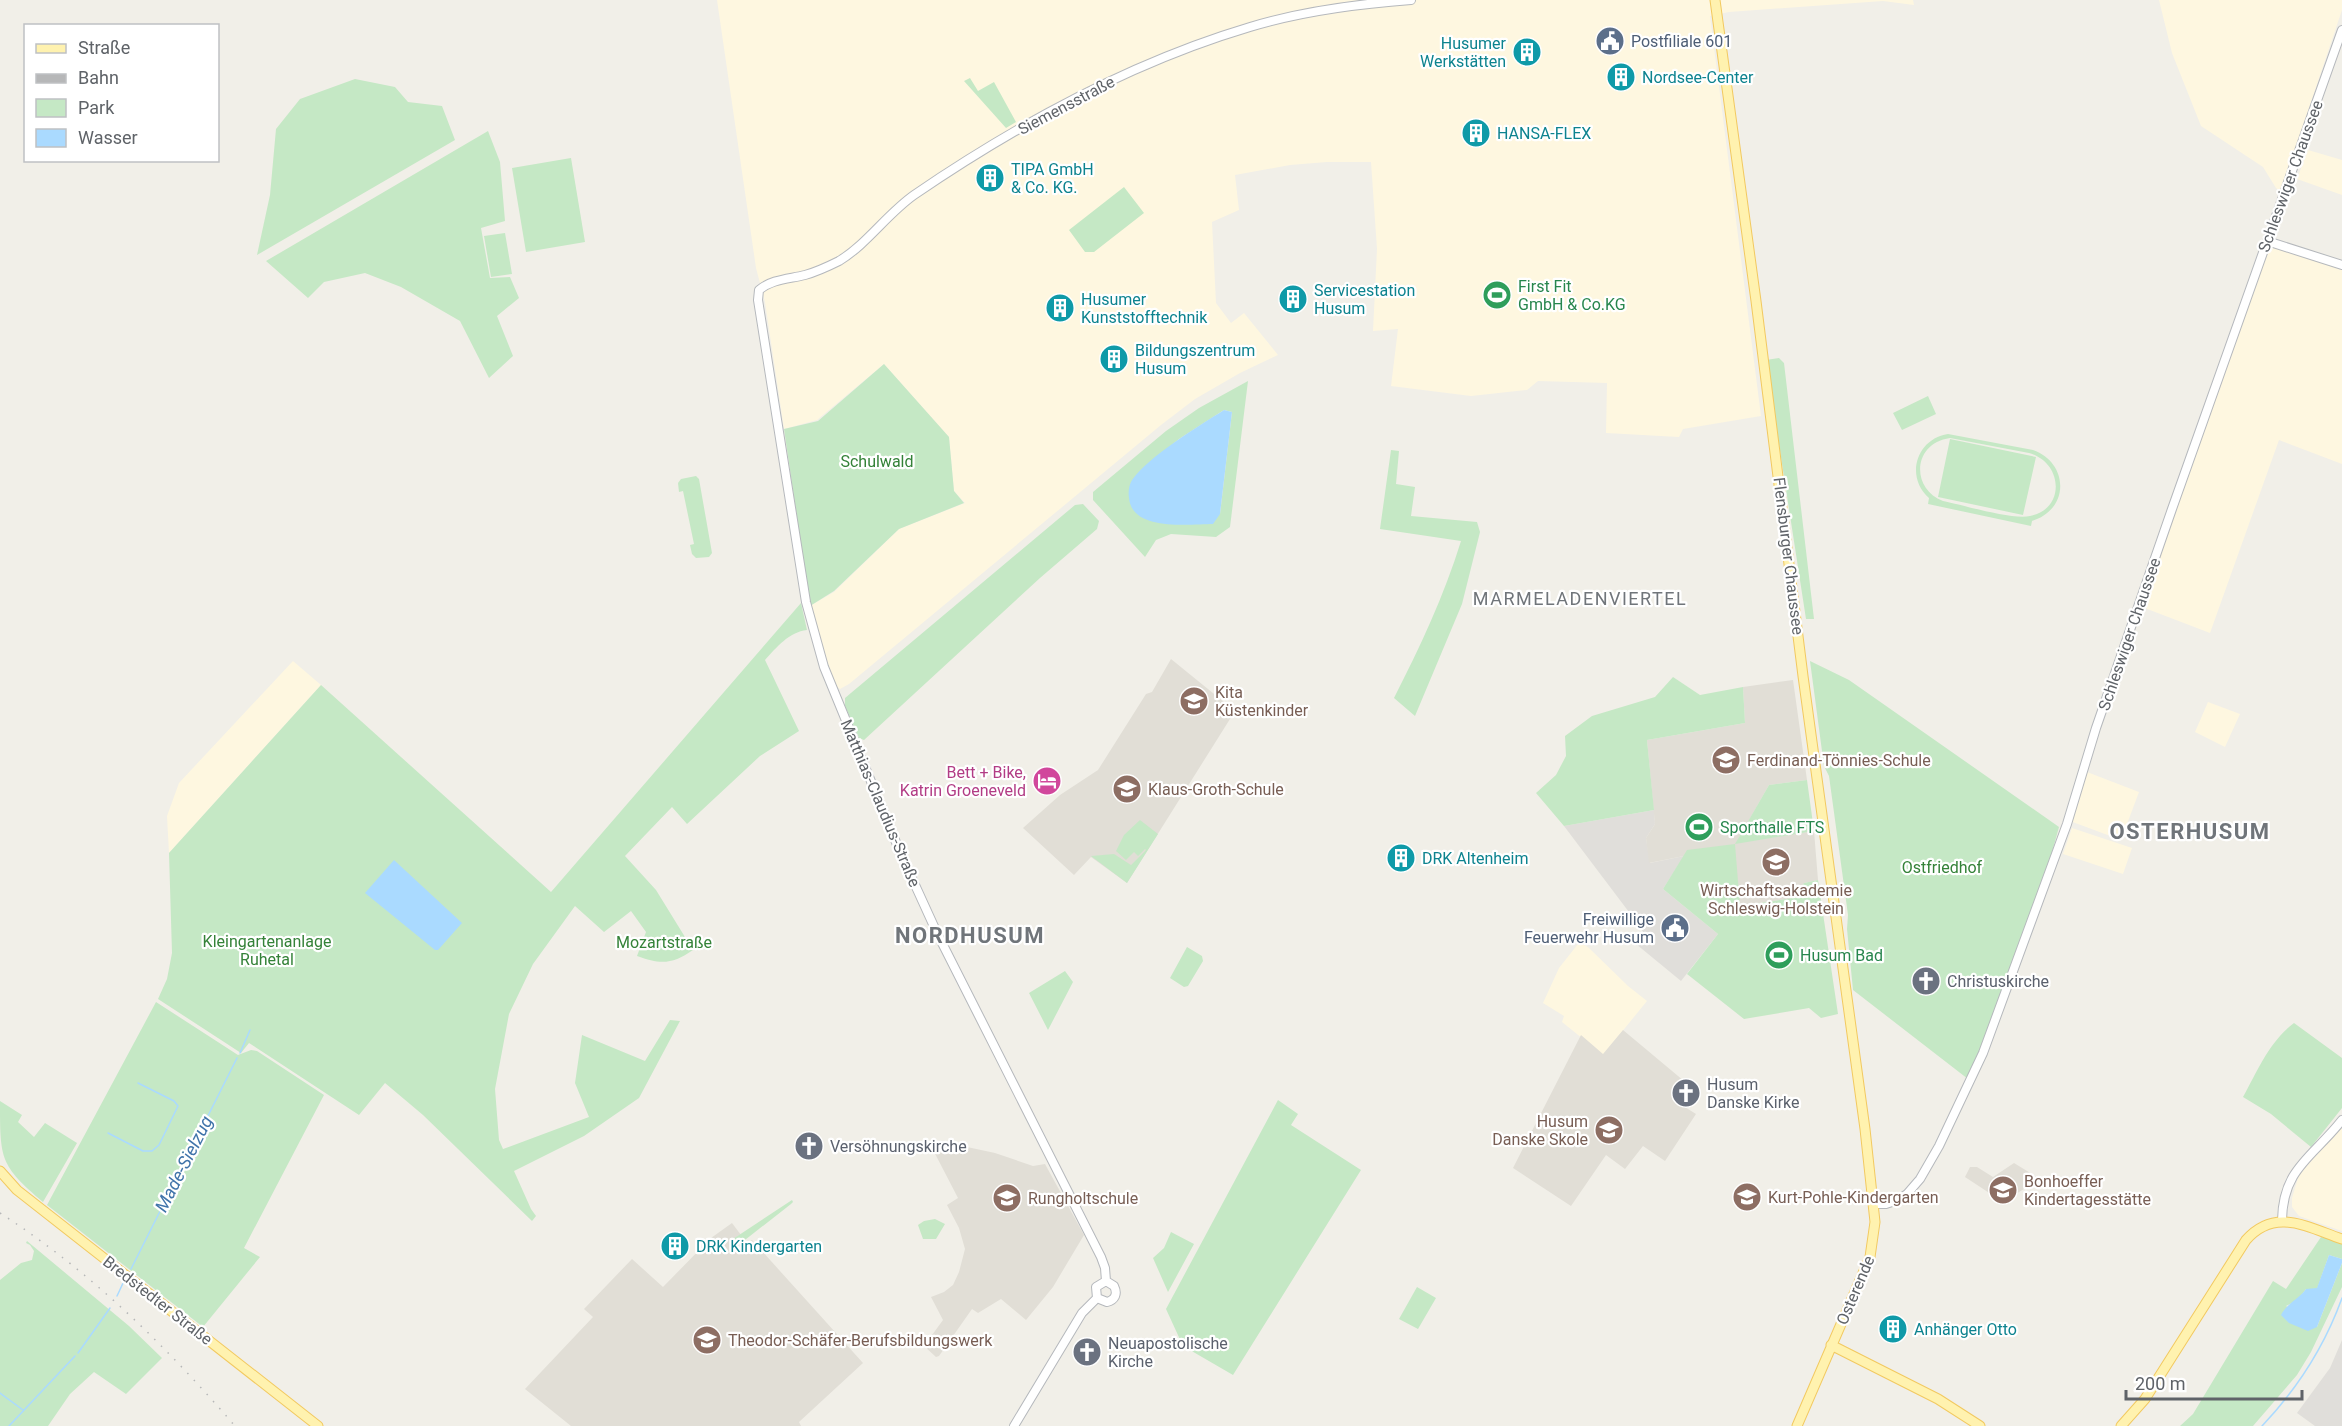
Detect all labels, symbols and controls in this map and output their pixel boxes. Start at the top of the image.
legend [24,24,219,162]
public building icon: Postfiliale 601 [1594,25,1626,57]
place label: Postfiliale 601 [1631,32,1732,51]
place label: Husumer Werkstätten [1420,34,1507,71]
building icon: Husumer Werkstätten [1511,36,1543,68]
text: Straße [78,37,130,58]
building icon: Nordsee-Center [1605,61,1637,93]
text: Bahn [78,67,119,88]
place label: Nordsee-Center [1642,68,1754,87]
street label: Siemensstraße [1015,72,1118,139]
text: Park [78,97,115,118]
street label: Schleswiger Chaussee [2254,98,2327,255]
building icon: HANSA-FLEX [1460,117,1492,149]
place label: HANSA-FLEX [1497,124,1591,143]
text: Wasser [78,127,138,148]
place label: TIPA GmbH & Co. KG. [1011,160,1094,197]
building icon: TIPA GmbH & Co. KG. [974,162,1006,194]
place label: First Fit GmbH & Co.KG [1518,277,1626,314]
sports icon: First Fit GmbH & Co.KG [1481,279,1513,311]
place label: Servicestation Husum [1314,281,1415,318]
building icon: Servicestation Husum [1277,283,1309,315]
place label: Husumer Kunststofftechnik [1081,290,1208,327]
building icon: Husumer Kunststofftechnik [1044,292,1076,324]
place label: Bildungszentrum Husum [1135,341,1255,378]
building icon: Bildungszentrum Husum [1098,343,1130,375]
park label: Schulwald [840,452,914,471]
street label: Flensburger Chaussee [1769,476,1808,636]
street label: Schleswiger Chaussee [2094,555,2165,713]
district label: MARMELADENVIERTEL [1473,588,1687,609]
place label: Kita Küstenkinder [1215,683,1309,720]
school or university icon: Kita Küstenkinder [1178,685,1210,717]
street label: Matthias-Claudius-Straße [837,717,924,890]
school or university icon: Ferdinand-Tönnies-Schule [1710,744,1742,776]
place label: Ferdinand-Tönnies-Schule [1747,751,1931,770]
place label: Bett + Bike, Katrin Groeneveld [900,763,1026,800]
hotel icon: Bett + Bike, Katrin Groeneveld [1031,765,1063,797]
school or university icon: Klaus-Groth-Schule [1111,773,1143,805]
place label: Klaus-Groth-Schule [1148,780,1284,799]
sports icon: Sporthalle FTS [1683,811,1715,843]
place label: Sporthalle FTS [1720,818,1824,837]
district label: OSTERHUSUM [2109,819,2271,844]
building icon: DRK Altenheim [1385,842,1417,874]
school or university icon: Wirtschaftsakademie Schleswig-Holstein [1760,846,1792,878]
place label: DRK Altenheim [1422,849,1528,868]
park label: Ostfriedhof [1902,858,1983,877]
place label: Wirtschaftsakademie Schleswig-Holstein [1700,881,1852,918]
place label: Freiwillige Feuerwehr Husum [1524,910,1654,947]
public building icon: Freiwillige Feuerwehr Husum [1659,912,1691,944]
district label: NORDHUSUM [895,923,1045,948]
park label: Kleingartenanlage Ruhetal [203,932,331,969]
park label: Mozartstraße [616,933,712,952]
sports icon: Husum Bad [1763,939,1795,971]
place label: Husum Bad [1800,946,1883,965]
church icon: Christuskirche [1910,965,1942,997]
place label: Christuskirche [1947,972,2049,991]
place label: Husum Danske Kirke [1707,1075,1800,1112]
church icon: Husum Danske Kirke [1670,1077,1702,1109]
water label: Made-Sielzug [150,1112,217,1215]
place label: Husum Danske Skole [1492,1112,1588,1149]
school or university icon: Husum Danske Skole [1593,1114,1625,1146]
church icon: Versöhnungskirche [793,1130,825,1162]
place label: Versöhnungskirche [830,1137,967,1156]
place label: Bonhoeffer Kindertagesstätte [2024,1172,2151,1209]
school or university icon: Bonhoeffer Kindertagesstätte [1987,1174,2019,1206]
school or university icon: Kurt-Pohle-Kindergarten [1731,1181,1763,1213]
school or university icon: Rungholtschule [991,1182,1023,1214]
place label: Kurt-Pohle-Kindergarten [1768,1188,1938,1207]
place label: Rungholtschule [1028,1189,1138,1208]
building icon: DRK Kindergarten [659,1230,691,1262]
place label: DRK Kindergarten [696,1237,822,1256]
street label: Bredstedter Straße [99,1252,216,1349]
street label: Osterende [1832,1253,1878,1328]
building icon: Anhänger Otto [1877,1313,1909,1345]
place label: Anhänger Otto [1914,1320,2017,1339]
school or university icon: Theodor-Schäfer-Berufsbildungswerk [691,1324,723,1356]
place label: Theodor-Schäfer-Berufsbildungswerk [728,1331,993,1350]
place label: Neuapostolische Kirche [1108,1334,1228,1371]
church icon: Neuapostolische Kirche [1071,1336,1103,1368]
scale bar [2126,1363,2302,1401]
text: 200 m [2135,1373,2186,1394]

